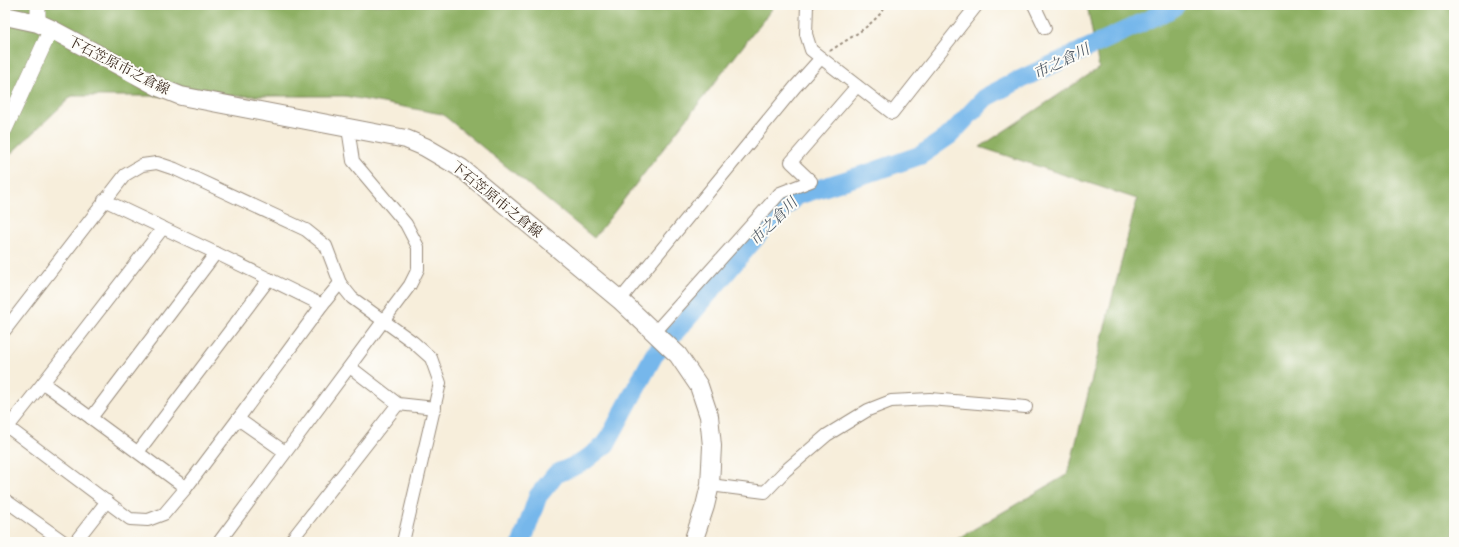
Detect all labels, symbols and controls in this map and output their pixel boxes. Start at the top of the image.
street label: 下石笠原市之倉線 [65,32,173,98]
water label: 市之倉川 [1030,38,1094,83]
street label: 下石笠原市之倉線 [448,157,546,241]
water label: 市之倉川 [745,192,802,249]

